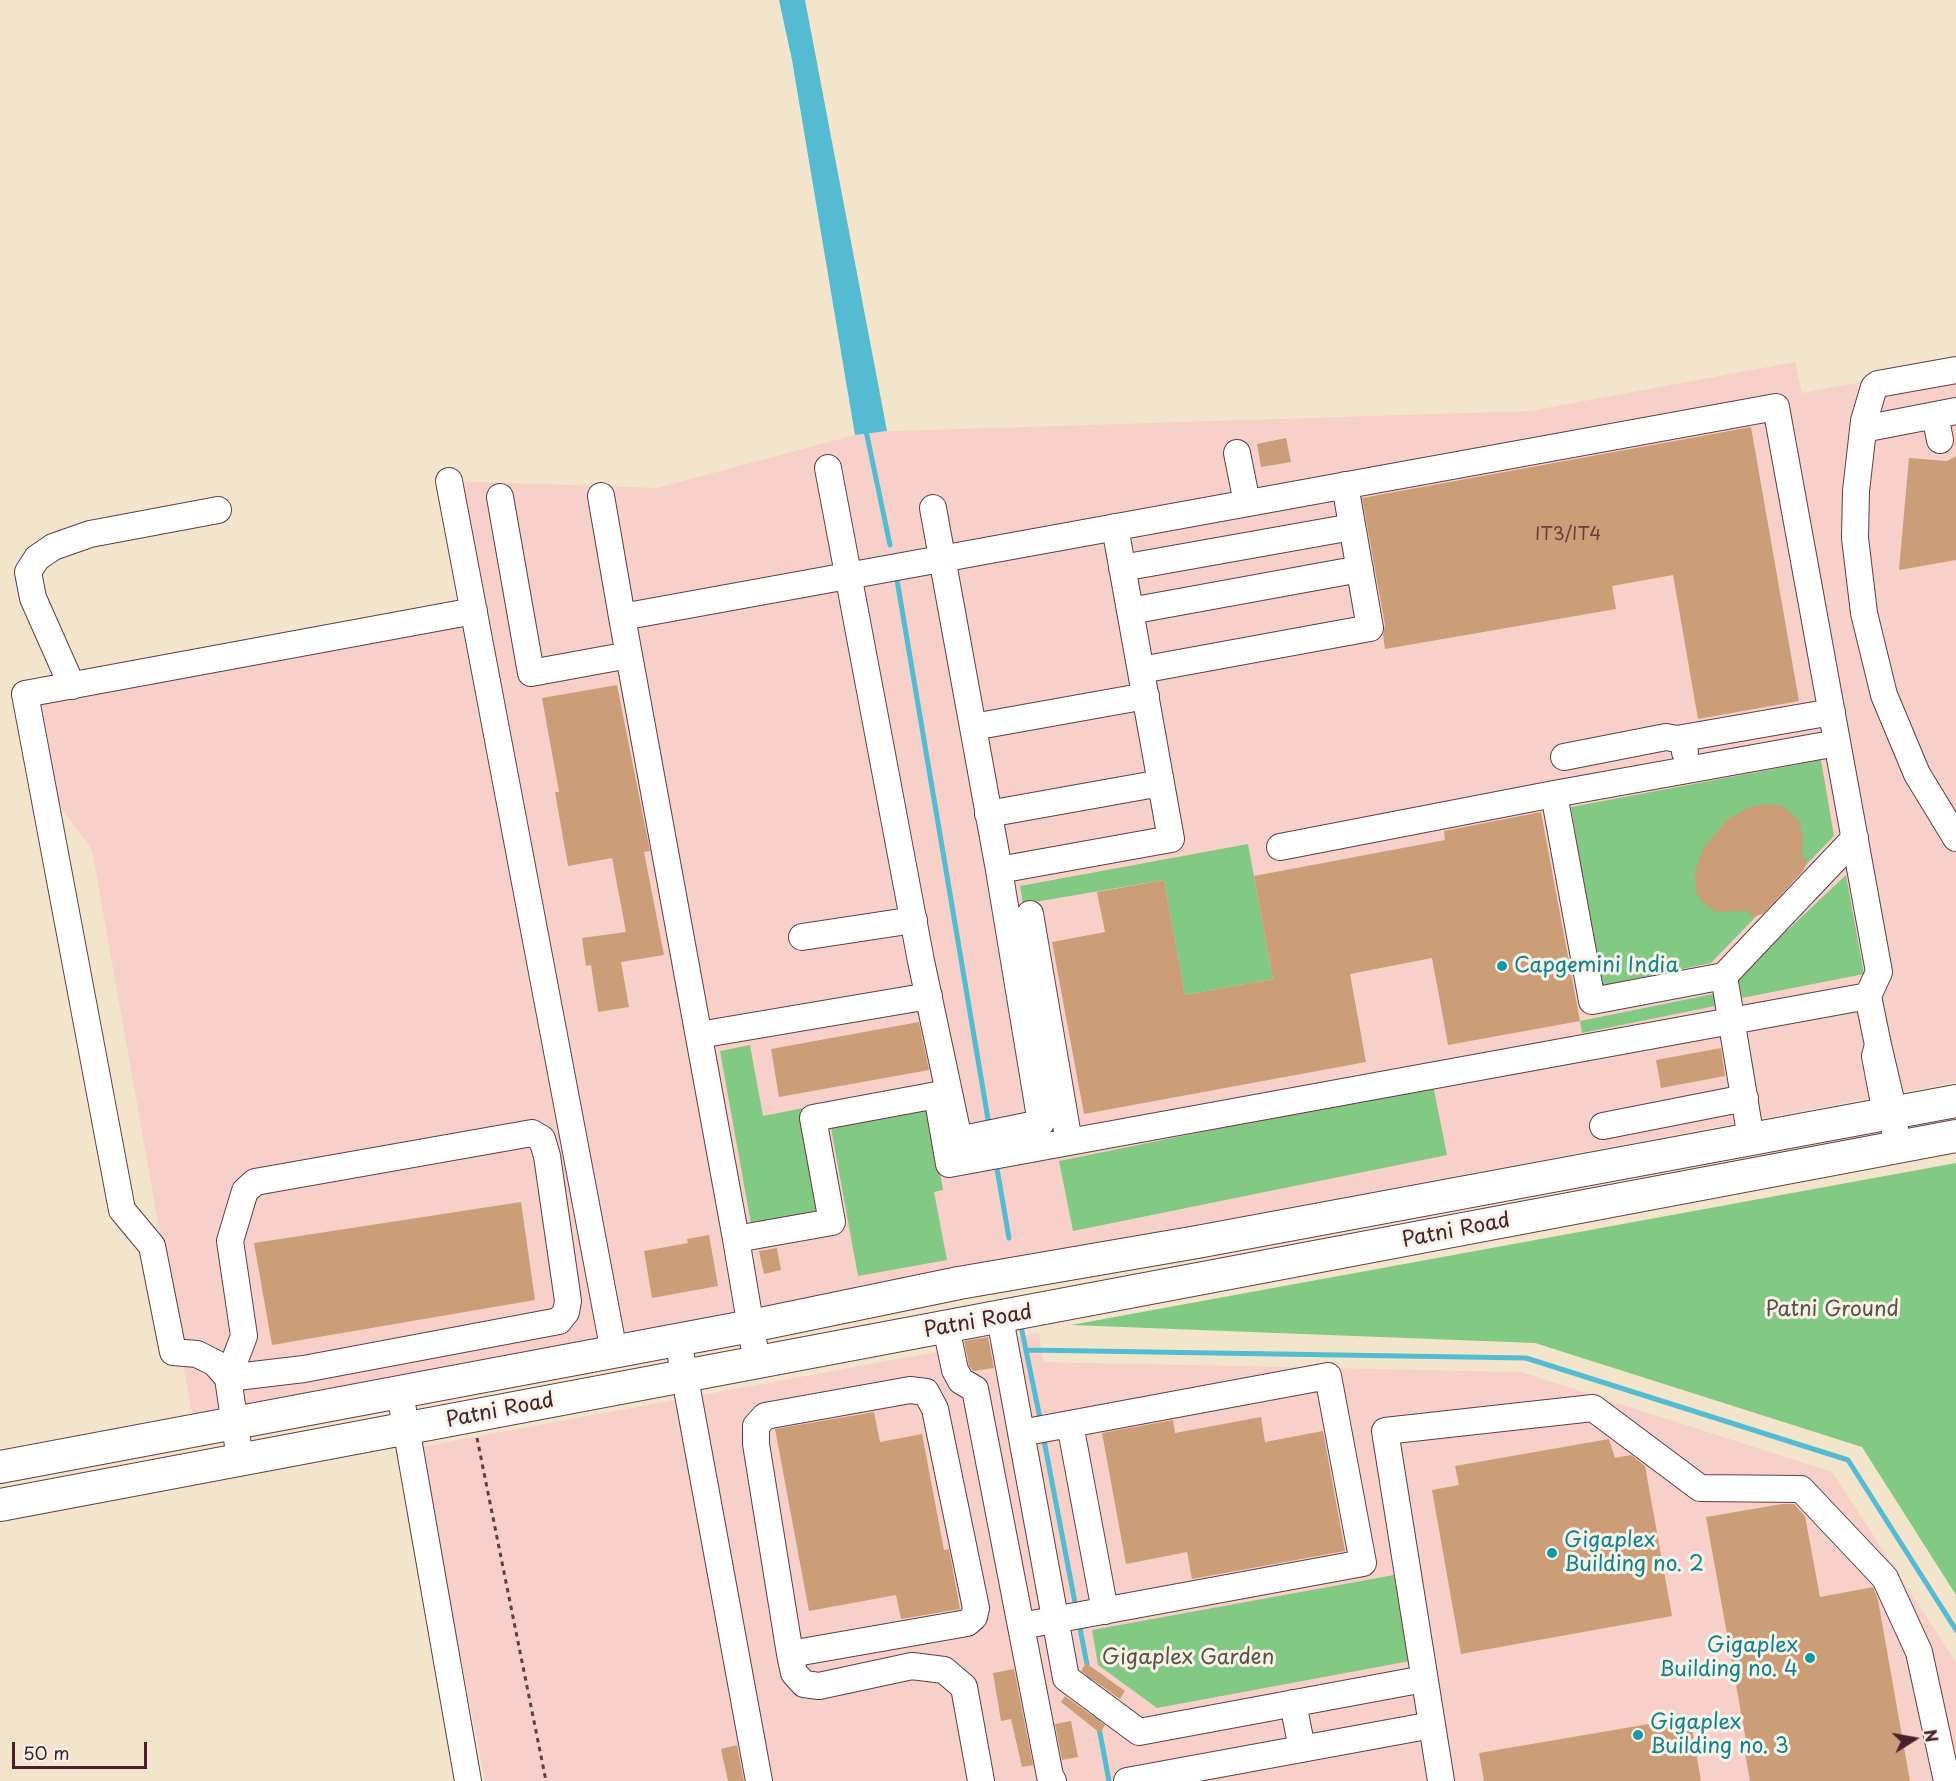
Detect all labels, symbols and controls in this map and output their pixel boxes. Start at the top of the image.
house number: IT3/IT4 [1535,524,1601,546]
place label: Capgemini India [1514,953,1679,979]
marker: Capgemini India [1495,959,1509,973]
street label: Patni Road [1400,1208,1512,1254]
park label: Patni Ground [1765,1297,1899,1323]
street label: Patni Road [922,1300,1034,1344]
street label: Patni Road [444,1388,556,1434]
place label: Gigaplex Building no. 2 [1564,1528,1704,1578]
marker: Gigaplex Building no. 2 [1545,1546,1559,1560]
place label: Gigaplex Building no. 4 [1659,1633,1798,1683]
park label: Gigaplex Garden [1102,1645,1274,1671]
marker: Gigaplex Building no. 4 [1803,1651,1817,1665]
north arrow [1884,1709,1944,1769]
place label: Gigaplex Building no. 3 [1650,1710,1789,1760]
text: N [1919,1727,1945,1744]
marker: Gigaplex Building no. 3 [1631,1728,1645,1742]
scale bar [15,1730,150,1768]
text: 50 m [23,1739,70,1766]

